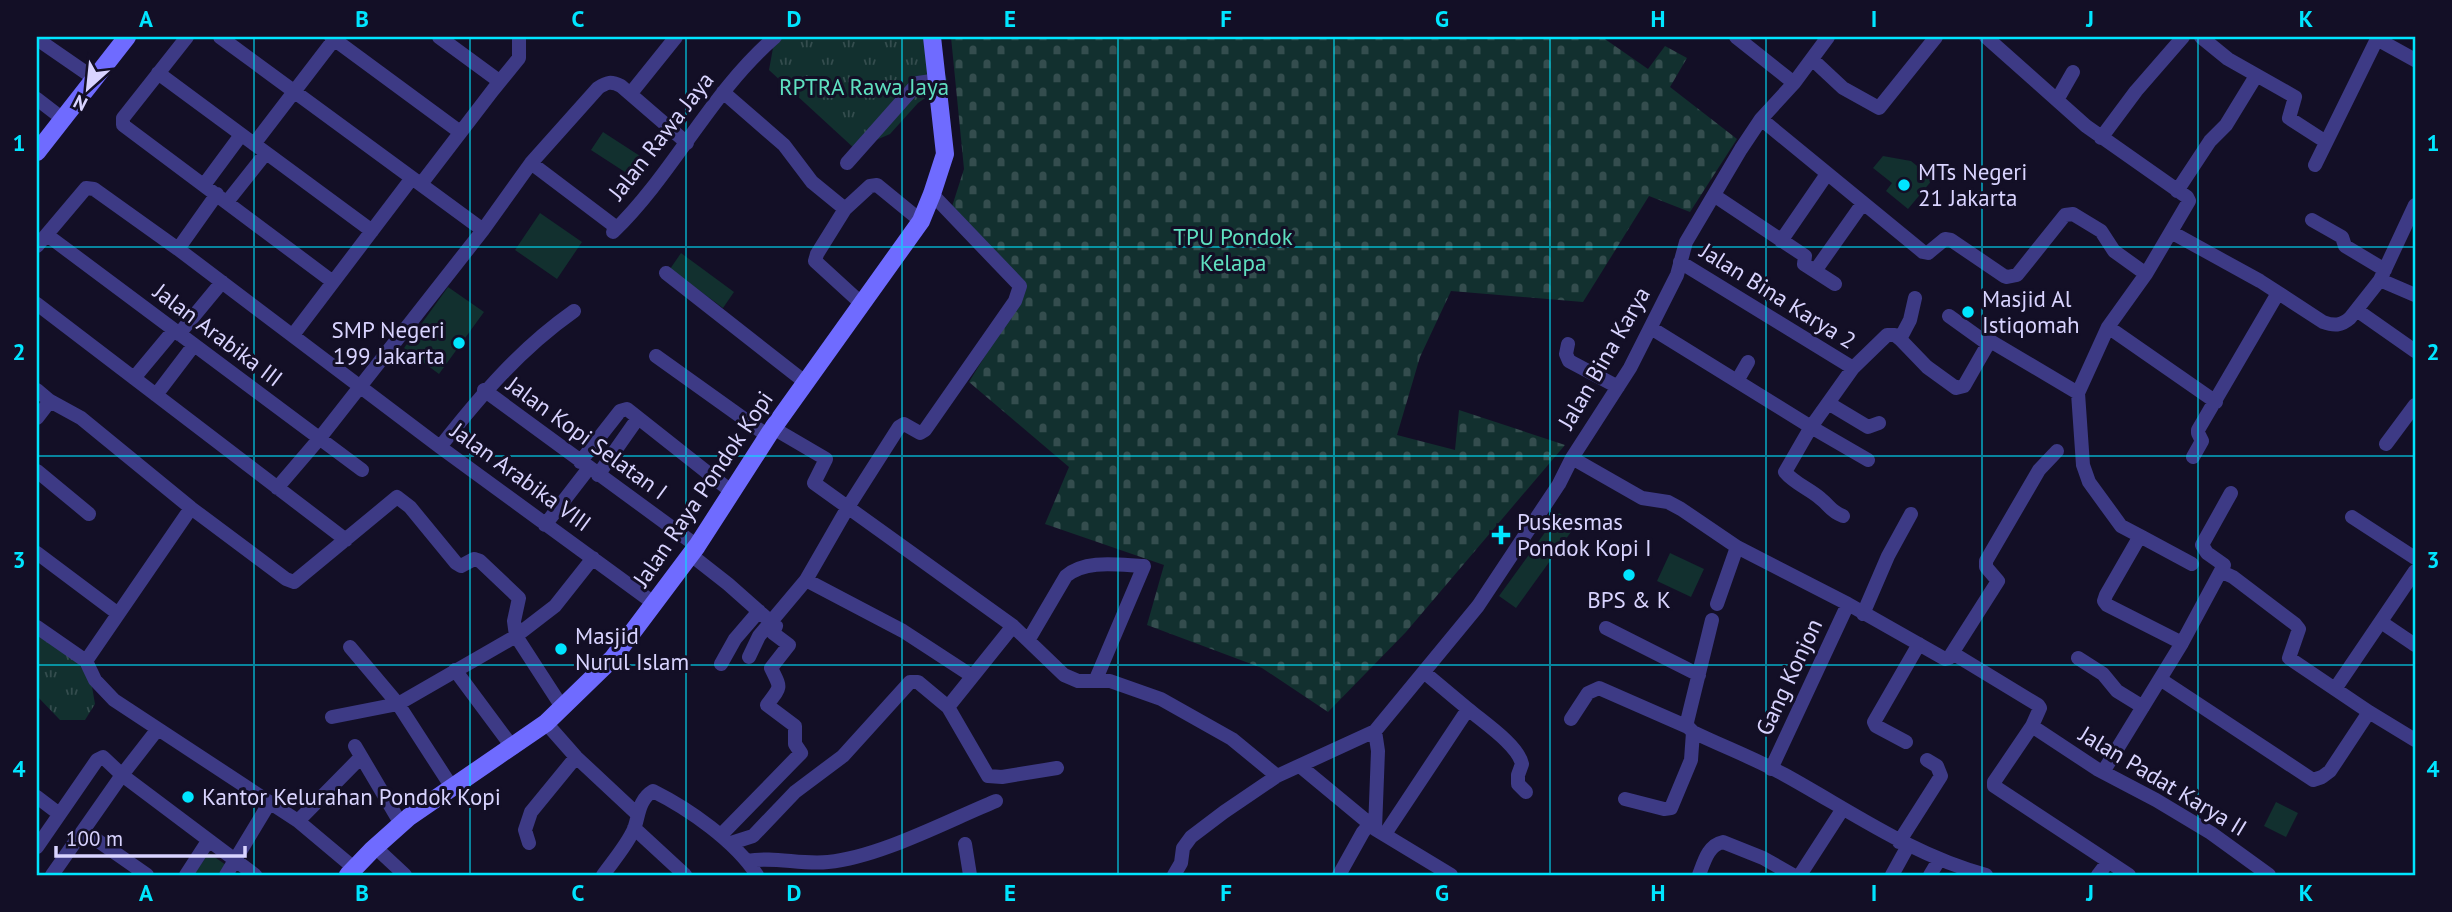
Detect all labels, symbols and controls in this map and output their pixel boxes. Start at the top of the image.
text: A [139,4,153,33]
text: B [355,4,369,33]
text: C [572,4,585,33]
text: D [787,4,801,33]
text: E [1004,4,1016,33]
text: F [1220,4,1232,33]
text: G [1435,4,1449,33]
text: H [1651,4,1665,33]
text: I [1871,4,1877,33]
text: J [2085,4,2094,33]
text: K [2299,4,2313,33]
north arrow [52,52,122,122]
street label: Jalan Rawa Jaya [601,66,720,206]
park label: RPTRA Rawa Jaya [779,72,949,101]
text: N [69,90,91,117]
text: 1 [12,128,26,157]
text: 1 [2426,128,2440,157]
place label: MTs Negeri 21 Jakarta [1918,157,2027,212]
marker: MTs Negeri 21 Jakarta [1896,177,1912,193]
park label: TPU Pondok Kelapa [1173,222,1293,277]
street label: Jalan Bina Karya 2 [1694,236,1861,355]
street label: Jalan Arabika III [147,276,289,393]
street label: Jalan Bina Karya [1551,281,1656,435]
place label: Masjid Al Istiqomah [1982,284,2080,339]
marker: Masjid Al Istiqomah [1960,304,1976,320]
place label: SMP Negeri 199 Jakarta [332,315,445,370]
marker: SMP Negeri 199 Jakarta [451,335,467,351]
text: 2 [12,337,26,366]
text: 2 [2426,337,2440,366]
street label: Jalan Kopi Selatan I [500,369,673,506]
street label: Jalan Raya Pondok Kopi [626,385,779,593]
street label: Jalan Arabika VIII [445,415,597,537]
place label: Puskesmas Pondok Kopi I [1517,507,1652,562]
marker: Puskesmas Pondok Kopi I [1491,525,1511,545]
text: 3 [12,545,26,574]
text: 3 [2426,545,2440,574]
marker: BPS & K [1621,567,1637,583]
place label: BPS & K [1587,585,1671,614]
street label: Gang Konjon [1749,614,1828,740]
place label: Masjid Nurul Islam [575,621,689,676]
marker: Masjid Nurul Islam [553,641,569,657]
street label: Jalan Padat Karya II [2073,719,2252,842]
text: 4 [12,754,26,783]
text: 4 [2426,754,2440,783]
place label: Kantor Kelurahan Pondok Kopi [202,782,501,811]
marker: Kantor Kelurahan Pondok Kopi [180,789,196,805]
scale bar [56,814,245,858]
text: 100 m [66,825,123,852]
text: A [139,878,153,907]
text: B [355,878,369,907]
text: C [572,878,585,907]
text: D [787,878,801,907]
text: E [1004,878,1016,907]
text: F [1220,878,1232,907]
text: G [1435,878,1449,907]
text: H [1651,878,1665,907]
text: I [1871,878,1877,907]
text: J [2085,878,2094,907]
text: K [2299,878,2313,907]

